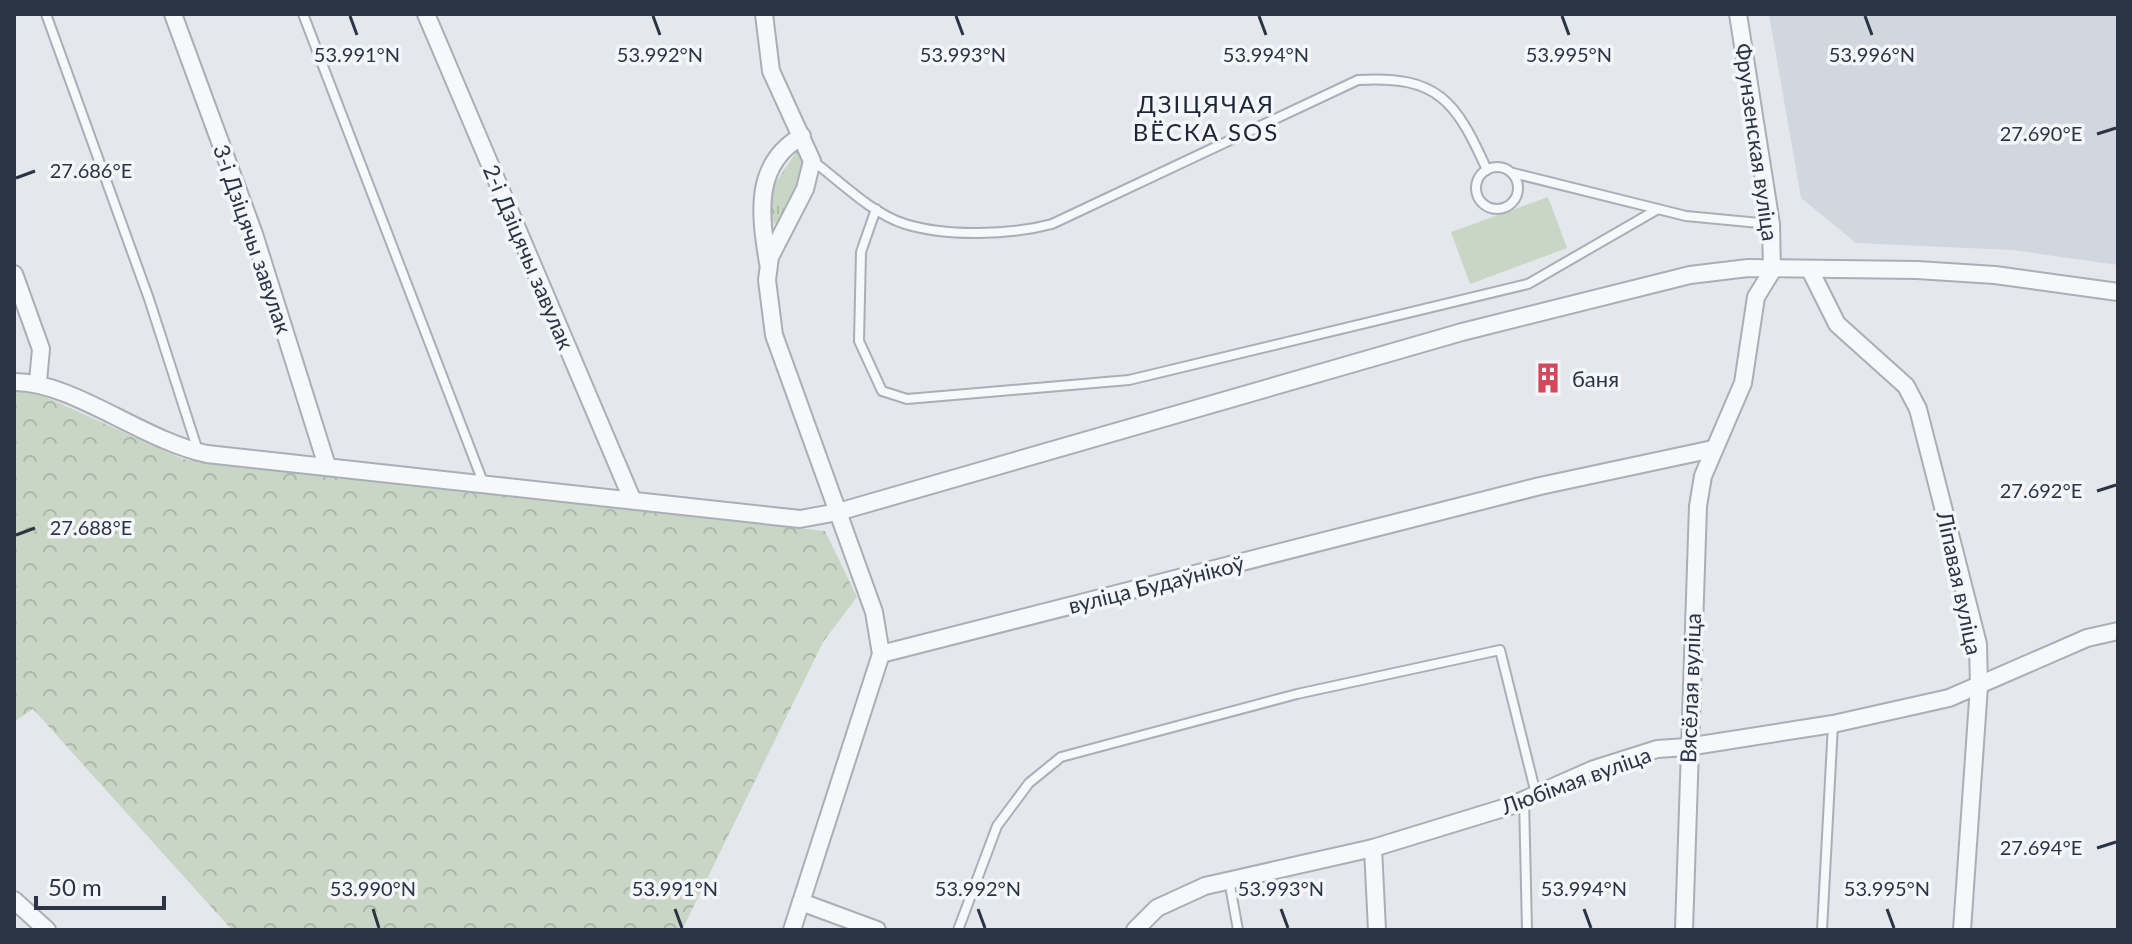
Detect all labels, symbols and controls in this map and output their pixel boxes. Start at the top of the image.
street label: Фрунзенская вуліца [1730,41,1784,243]
text: 53.991°N [314,42,400,66]
text: 53.992°N [617,42,703,66]
text: 53.993°N [920,42,1006,66]
text: 53.994°N [1223,42,1309,66]
text: 53.995°N [1526,42,1612,66]
text: 53.996°N [1829,42,1915,66]
district label: ДЗІЦЯЧАЯ ВЁСКА SOS [1133,89,1279,146]
text: 27.690°E [2000,121,2082,145]
street label: 3-і Дзіцячы завулак [208,141,298,338]
text: 27.686°E [50,158,132,182]
street label: 2-і Дзіцячы завулак [478,161,580,354]
building icon: баня [1531,361,1565,395]
place label: баня [1572,365,1619,392]
text: 27.692°E [2000,478,2082,502]
street label: Ліпавая вуліца [1931,508,1988,657]
text: 27.688°E [50,515,132,539]
street label: вуліца Будаўнікоў [1065,549,1247,619]
street label: Вясёлая вуліца [1674,613,1706,763]
street label: Любімая вуліца [1496,740,1655,820]
text: 27.694°E [2000,835,2082,859]
scale bar [36,860,164,910]
text: 50 m [48,872,102,901]
text: 53.990°N [330,876,416,900]
text: 53.991°N [632,876,718,900]
text: 53.992°N [935,876,1021,900]
text: 53.993°N [1238,876,1324,900]
text: 53.994°N [1541,876,1627,900]
text: 53.995°N [1844,876,1930,900]

